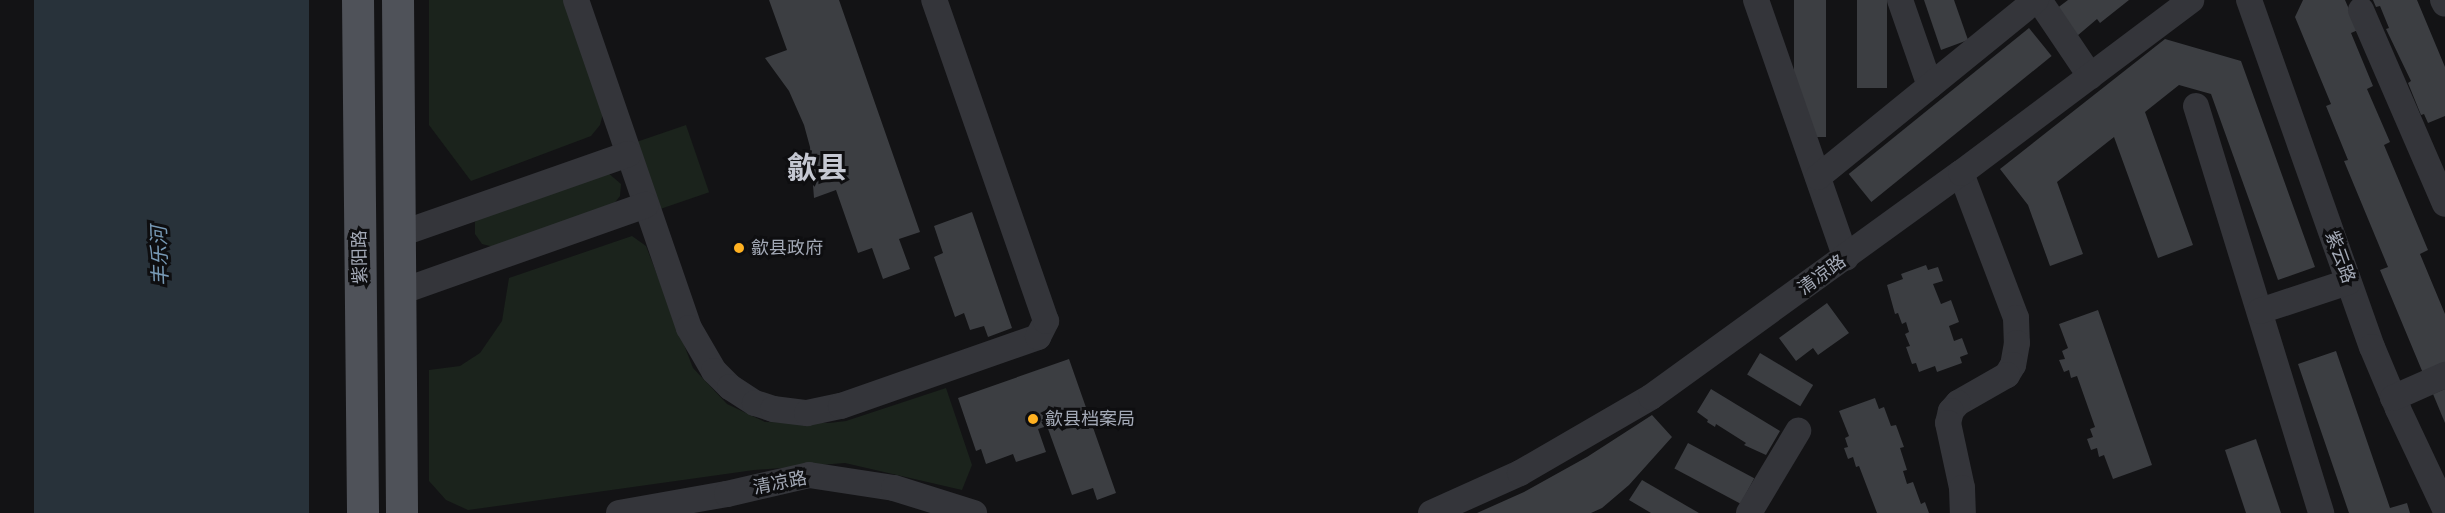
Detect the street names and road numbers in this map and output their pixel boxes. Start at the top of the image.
street label: 紫云路 [2321,228,2359,286]
street label: 紫阳路 [349,230,371,284]
street label: 清凉路 [1794,250,1850,300]
street label: 清凉路 [751,467,809,499]

